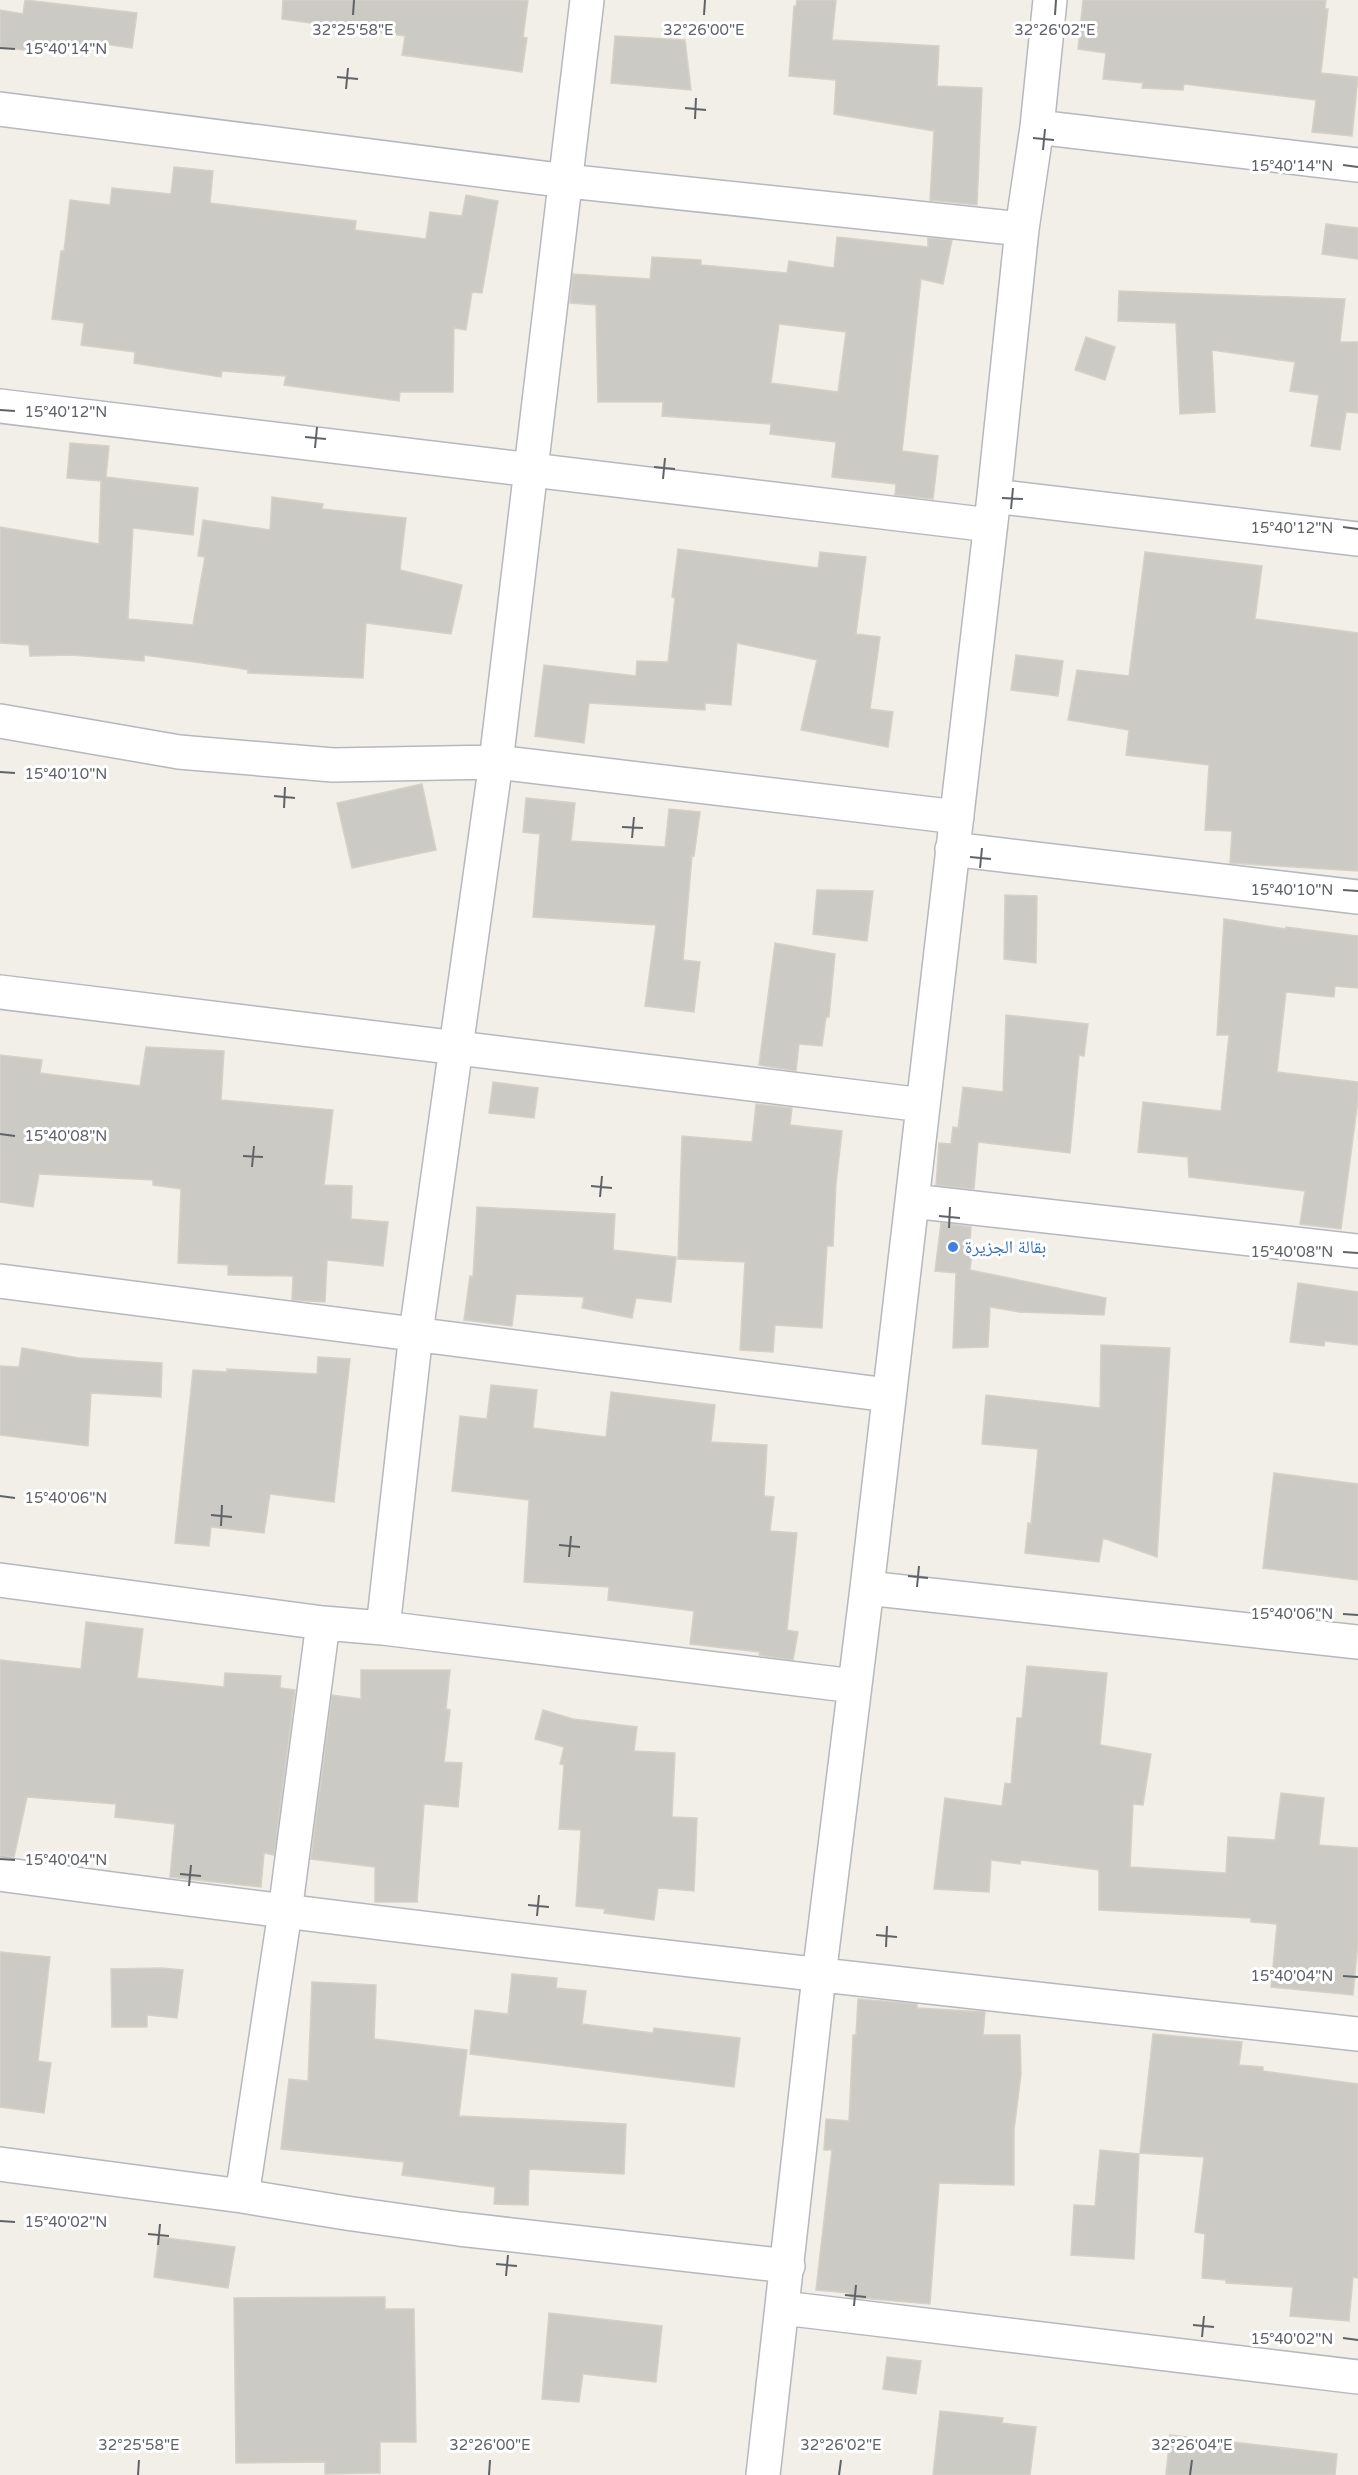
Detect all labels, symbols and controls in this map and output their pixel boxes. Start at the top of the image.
text: 32°25'58"E [312,21,394,39]
text: 32°26'00"E [663,21,745,39]
text: 32°26'02"E [1014,21,1096,39]
text: 15°40'14"N [25,40,107,58]
text: 15°40'14"N [1251,157,1333,175]
text: 15°40'12"N [25,403,107,421]
text: 15°40'12"N [1251,519,1333,537]
text: 15°40'10"N [25,765,107,783]
text: 15°40'10"N [1251,881,1333,899]
text: 15°40'08"N [25,1127,107,1145]
place label: بقالة الجزيرة [965,1236,1046,1258]
marker: بقالة الجزيرة [946,1240,960,1254]
text: 15°40'08"N [1251,1243,1333,1261]
text: 15°40'06"N [25,1489,107,1507]
text: 15°40'06"N [1251,1605,1333,1623]
text: 15°40'04"N [25,1851,107,1869]
text: 15°40'04"N [1251,1967,1333,1985]
text: 15°40'02"N [25,2213,107,2231]
text: 15°40'02"N [1251,2330,1333,2348]
text: 32°25'58"E [98,2436,180,2454]
text: 32°26'00"E [449,2436,531,2454]
text: 32°26'02"E [800,2436,882,2454]
text: 32°26'04"E [1151,2436,1233,2454]

